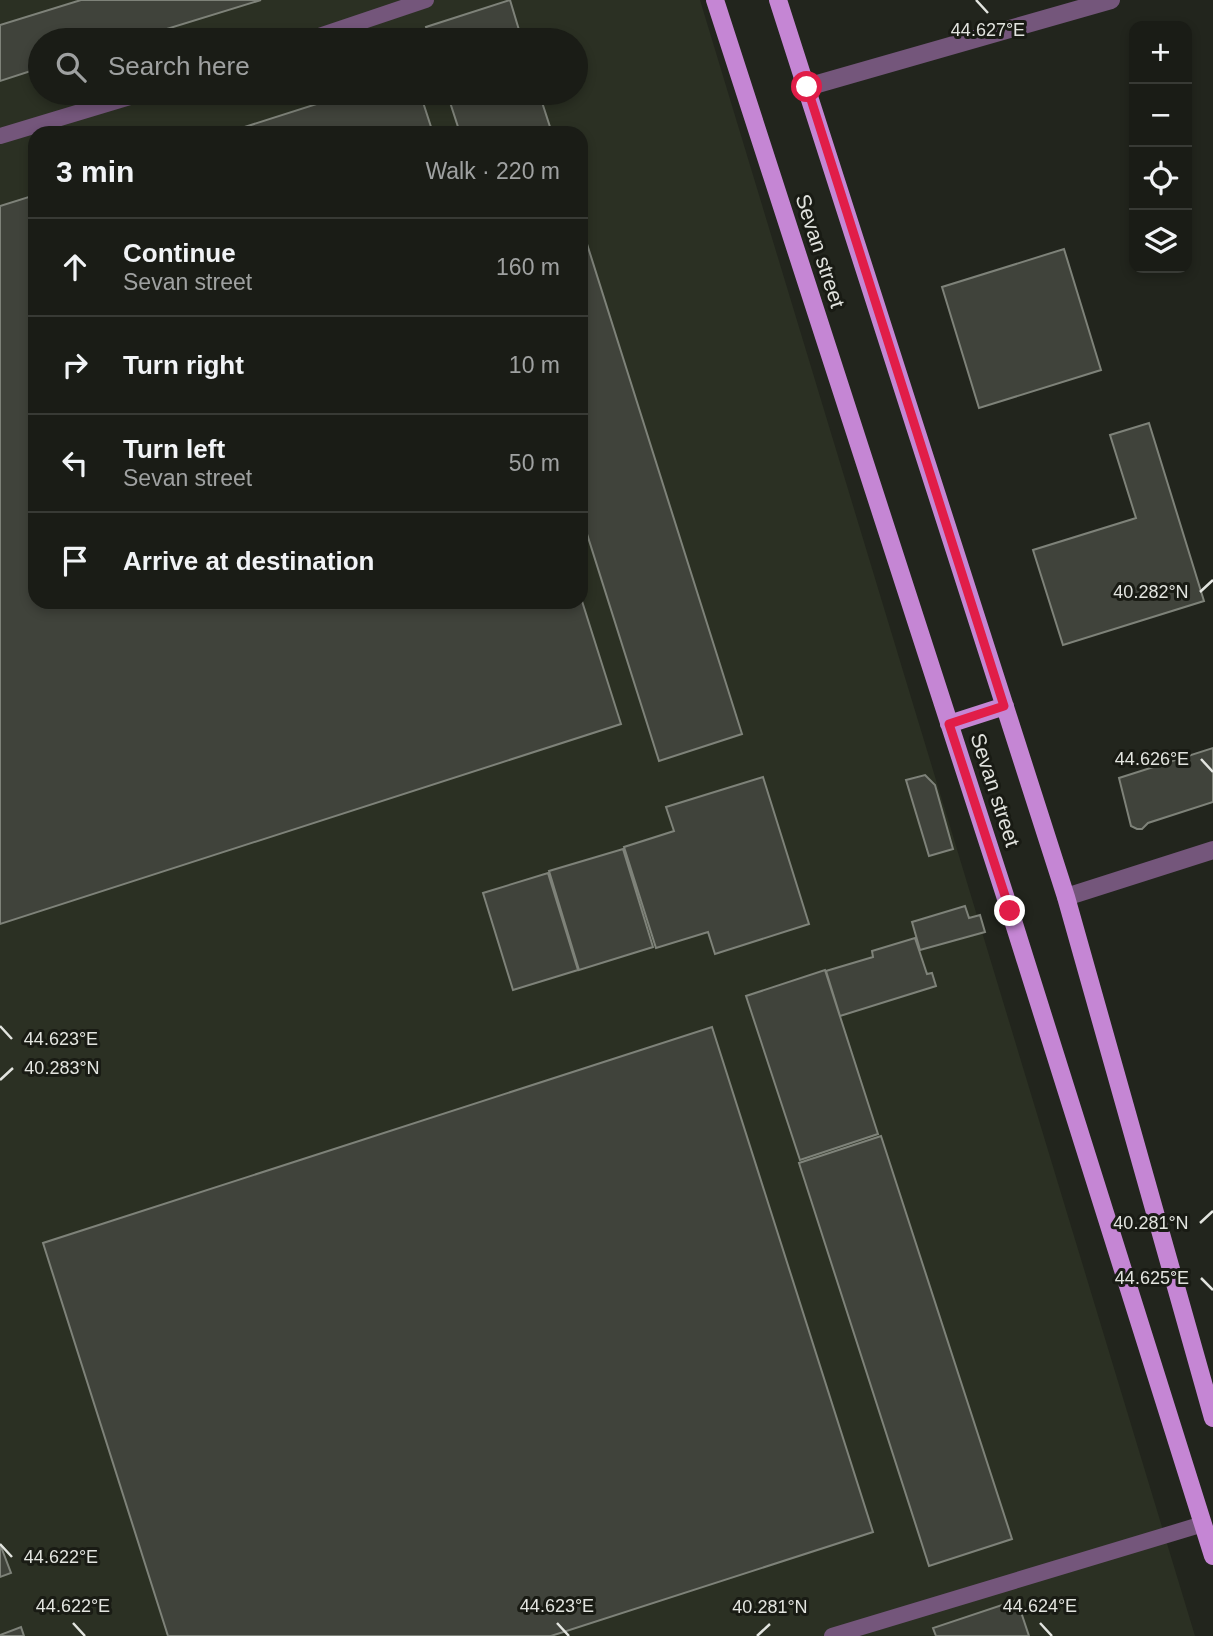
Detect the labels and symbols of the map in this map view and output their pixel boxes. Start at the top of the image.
text: 44.627°E [951,20,1025,40]
route start [791,71,822,102]
street label: Sevan street [791,191,850,311]
text: 40.282°N [1113,582,1189,602]
street label: Sevan street [966,730,1025,850]
text: 44.626°E [1115,749,1189,769]
route end [994,895,1025,926]
text: 44.623°E [24,1029,98,1049]
text: 40.283°N [24,1058,100,1078]
text: 40.281°N [1113,1213,1189,1233]
text: 44.625°E [1115,1268,1189,1288]
text: 44.622°E [24,1547,98,1567]
text: 44.622°E [36,1596,110,1616]
text: 44.623°E [520,1596,594,1616]
text: 44.624°E [1003,1596,1077,1616]
text: 40.281°N [732,1597,808,1617]

